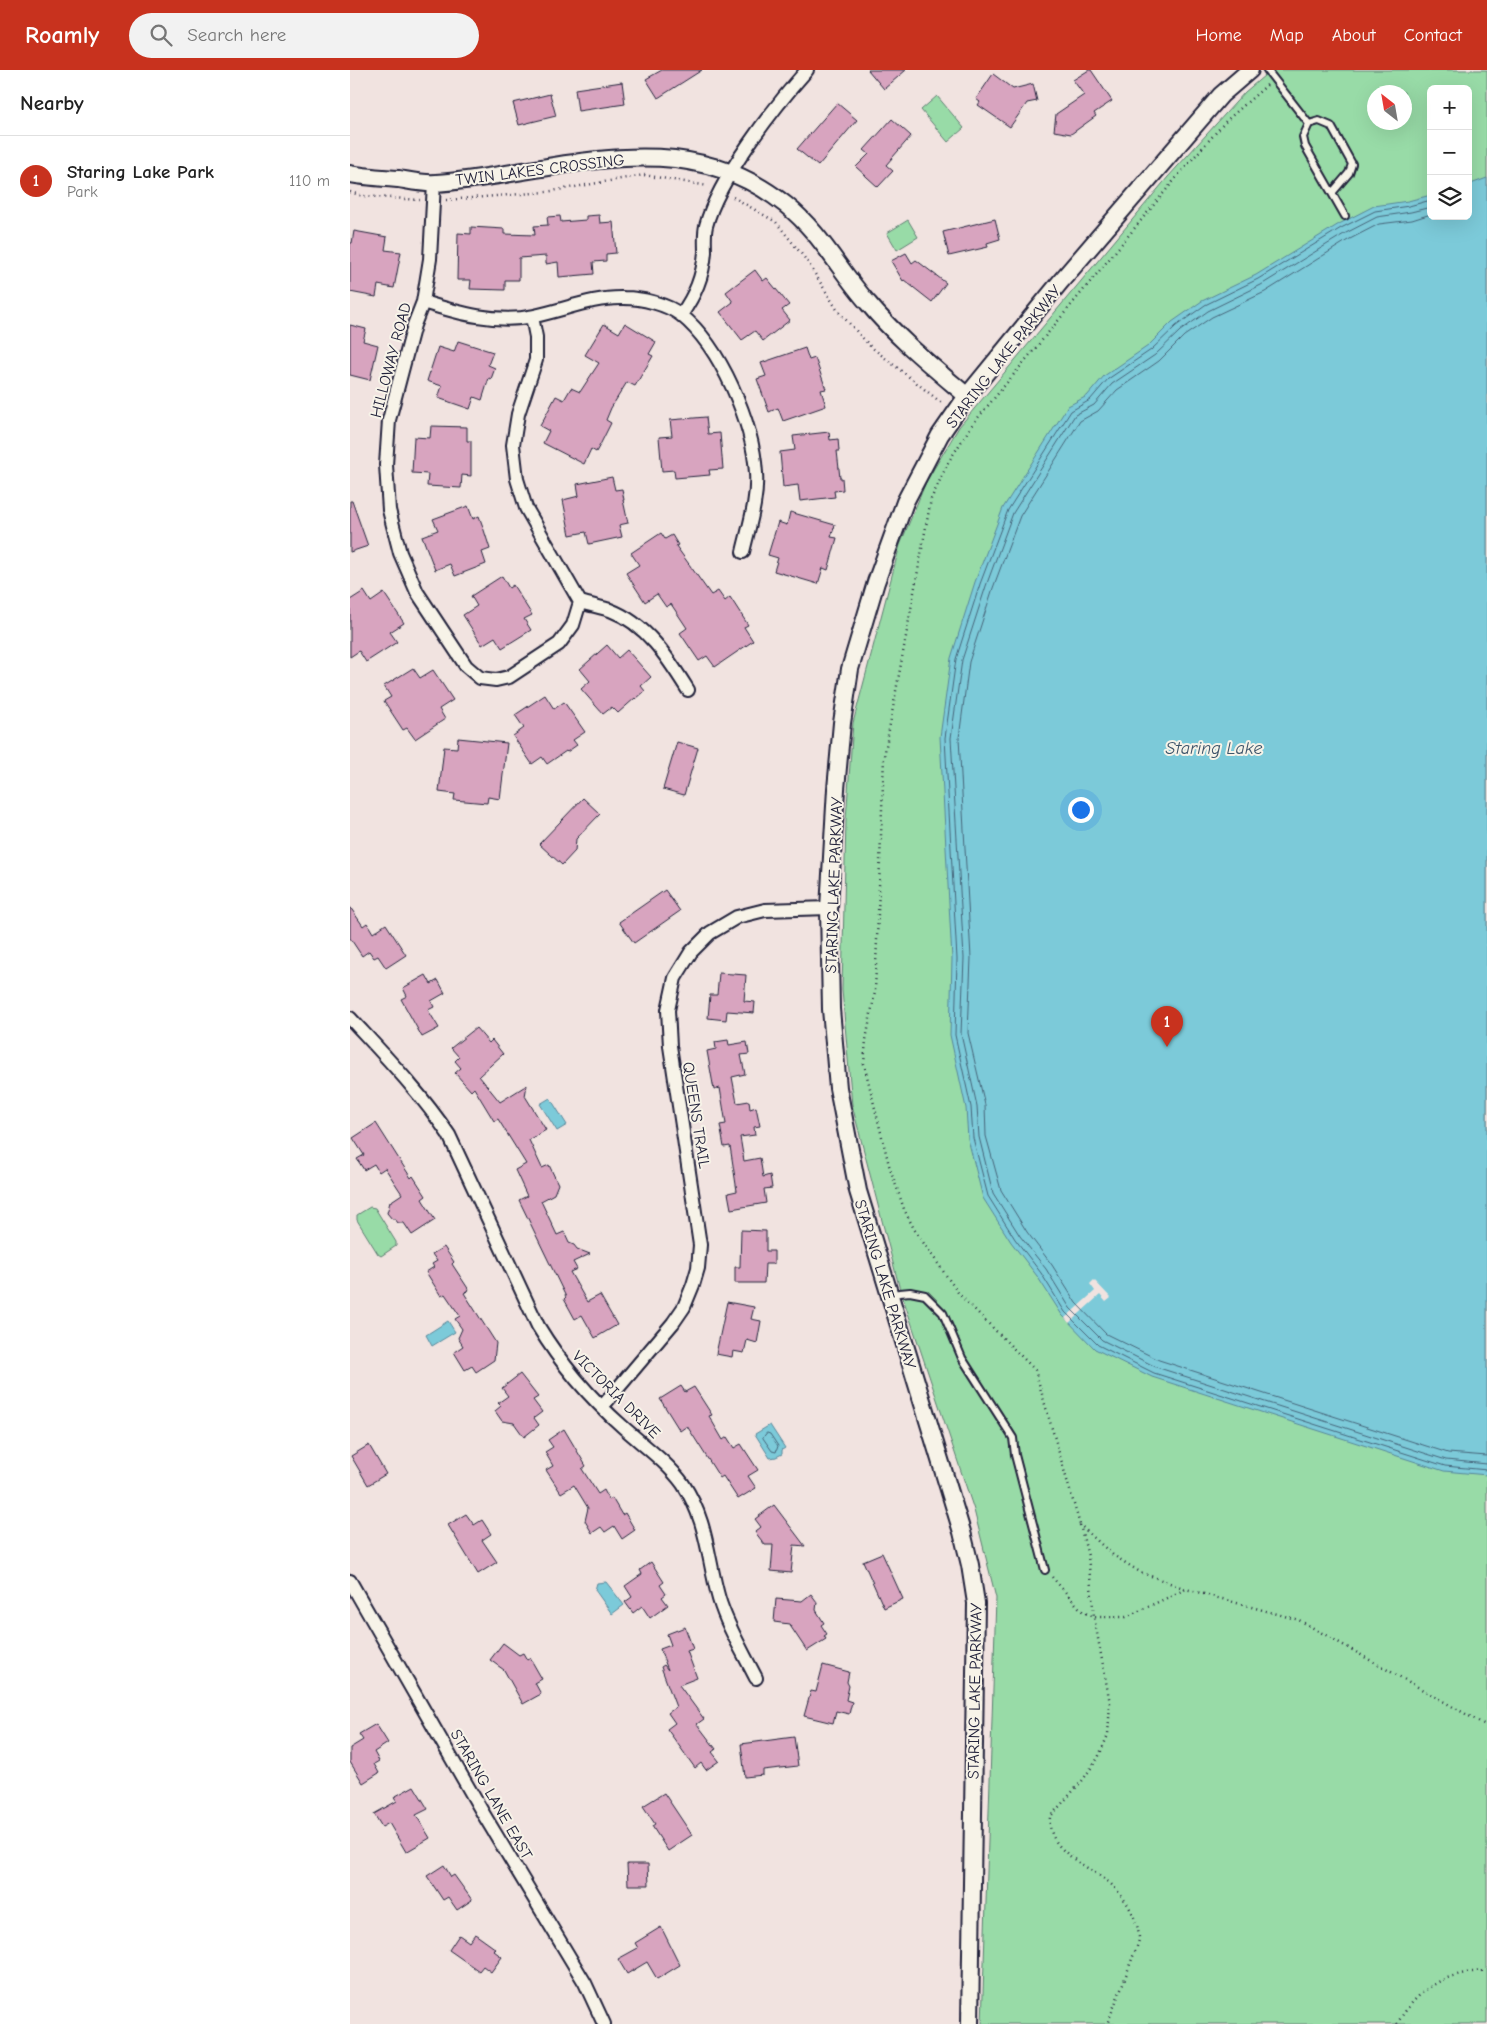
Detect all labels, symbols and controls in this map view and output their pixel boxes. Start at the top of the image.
search box [129,13,479,58]
text: Roamly [25,21,99,49]
icon: search [147,21,175,49]
text: Search here [187,24,286,46]
text: Home [1195,25,1242,46]
text: Map [1270,25,1304,46]
text: About [1332,25,1376,46]
text: Contact [1404,25,1462,46]
north arrow [1367,85,1412,130]
map controls [1427,85,1472,220]
button: + [1427,85,1472,130]
text: Nearby [20,91,84,115]
button: − [1427,130,1472,175]
street label: TWIN LAKES CROSSING [455,151,626,189]
text: Staring Lake Park [67,161,214,183]
text: 1 [33,172,39,190]
text: 110 m [289,172,330,190]
button: layers [1427,175,1472,220]
text: Park [67,183,98,201]
street label: STARING LAKE PARKWAY [942,281,1066,432]
street label: HILLOWAY ROAD [367,301,415,420]
water label: Staring Lake [1165,738,1263,759]
street label: STARING LAKE PARKWAY [822,796,846,974]
your location [1068,797,1094,823]
pin: 1 [1151,1006,1183,1047]
street label: QUEENS TRAIL [679,1060,713,1170]
street label: STARING LAKE PARKWAY [851,1197,920,1372]
street label: VICTORIA DRIVE [569,1347,664,1443]
street label: STARING LAKE PARKWAY [964,1602,986,1779]
street label: STARING LANE EAST [447,1726,536,1863]

